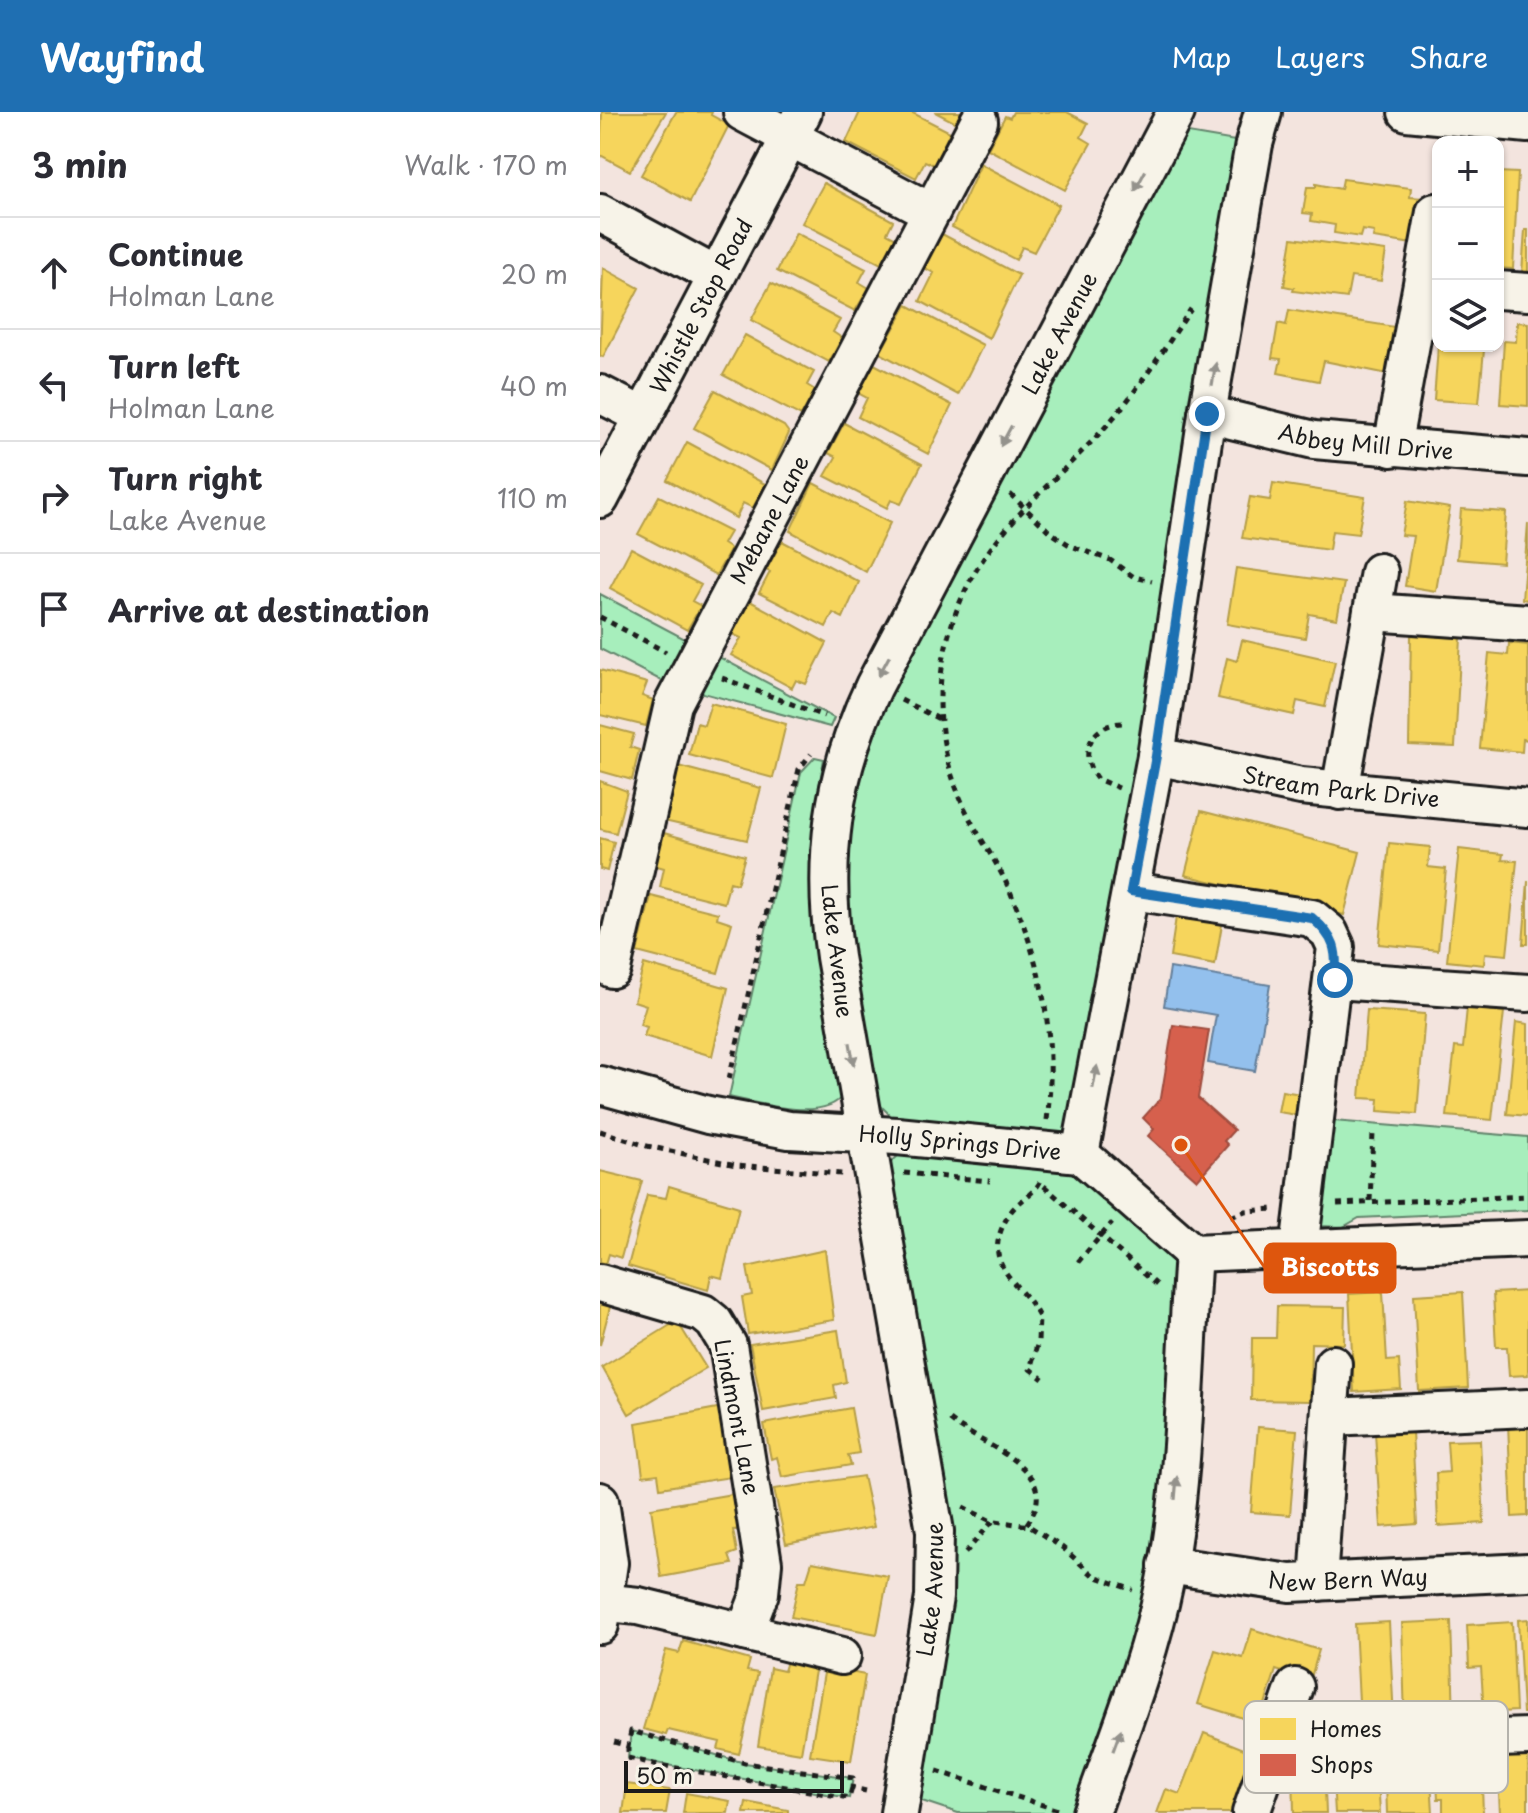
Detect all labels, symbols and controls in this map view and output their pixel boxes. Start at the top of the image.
text: Wayfind [40,28,204,85]
text: Map [1171,35,1231,78]
text: Layers [1275,35,1365,78]
text: Share [1409,35,1488,78]
map controls [1432,136,1504,352]
button: + [1432,136,1504,208]
text: 3 min [32,138,128,190]
text: Walk · 170 m [404,145,568,184]
one-way arrow [1133,170,1147,192]
button: − [1432,208,1504,280]
street label: Whistle Stop Road [640,212,760,399]
text: Continue [108,231,243,276]
icon: ahead [32,251,76,295]
text: 20 m [501,254,568,293]
street label: Lake Avenue [1012,265,1104,400]
text: Holman Lane [108,276,275,315]
button: layers [1432,280,1504,352]
text: Turn left [108,343,240,388]
one-way arrow [1209,362,1221,387]
icon: left [32,363,76,407]
text: 40 m [500,366,568,405]
text: Holman Lane [108,388,275,427]
route end [1189,396,1225,432]
street label: Abbey Mill Drive [1275,414,1455,467]
one-way arrow [999,424,1012,447]
street label: Mebane Lane [721,449,816,590]
text: Turn right [108,455,263,500]
icon: right [32,475,76,519]
text: 110 m [497,478,568,517]
text: Lake Avenue [108,500,267,539]
icon: arrive [32,587,76,631]
text: Arrive at destination [108,587,430,632]
one-way arrow [878,654,891,677]
street label: Stream Park Drive [1240,756,1441,814]
street label: Lake Avenue [814,882,863,1019]
route start [1317,962,1353,998]
one-way arrow [846,1041,858,1066]
one-way arrow [1089,1065,1102,1090]
street label: Holly Springs Drive [858,1116,1063,1167]
callout: Biscotts [1265,1244,1395,1292]
text: Biscotts [1281,1248,1380,1284]
street label: Lindmont Lane [707,1336,770,1497]
one-way arrow [1170,1475,1183,1500]
street label: Lake Avenue [907,1520,950,1659]
street label: New Bern Way [1266,1559,1428,1598]
legend [1244,1701,1508,1793]
text: Homes [1310,1711,1381,1744]
one-way arrow [1112,1727,1124,1751]
text: Shops [1310,1747,1373,1780]
scale bar [624,1757,844,1793]
text: 50 m [636,1758,693,1791]

